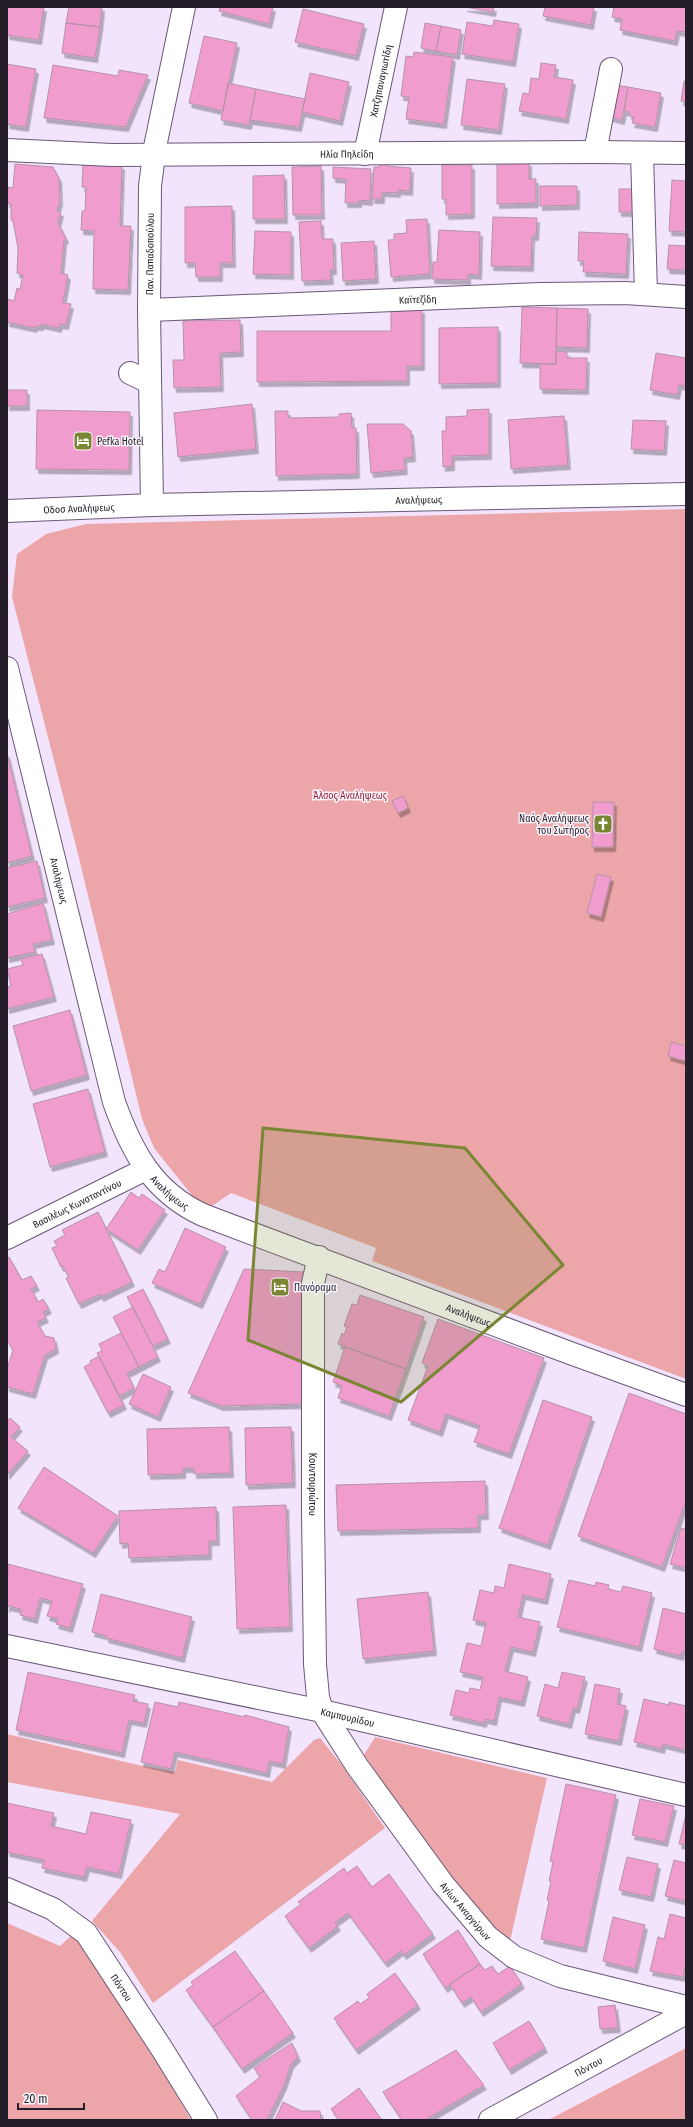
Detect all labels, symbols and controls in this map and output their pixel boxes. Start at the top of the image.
street label: Χατζηπαναγιωτίδη [368,43,395,118]
street label: Ηλία Πηλείδη [320,147,374,161]
street label: Παν. Παπαδοπούλου [144,213,157,295]
street label: Καϊτεζίδη [399,293,437,307]
hotel icon: Pefka Hotel [72,430,94,452]
place label: Pefka Hotel [97,436,144,448]
street label: Αναλήψεως [395,494,443,507]
street label: Οδοσ Αναλήψεως [43,502,116,516]
park label: Άλσος Αναλήψεως [313,790,388,802]
place label: Ναός Αναλήψεως του Σωτήρος [519,812,590,837]
church icon: Ναός Αναλήψεως του Σωτήρος [592,813,614,835]
street label: Αναλήψεως [47,857,70,906]
street label: Αναλήψεως [147,1174,191,1213]
street label: Βασιλέως Κωνσταντίνου [31,1177,124,1231]
hotel icon: Πανόραμα [269,1276,291,1298]
place label: Πανόραμα [294,1281,336,1294]
street label: Αναλήψεως [444,1302,493,1330]
street label: Κουντουριώτου [306,1453,319,1516]
street label: Καμπουρίδου [319,1706,376,1730]
street label: Αγίων Αναργύρων [437,1880,494,1944]
street label: Πόντου [108,1972,134,2004]
street label: Πόντου [573,2055,605,2080]
scale bar [18,2085,84,2111]
text: 20 m [24,2092,48,2106]

